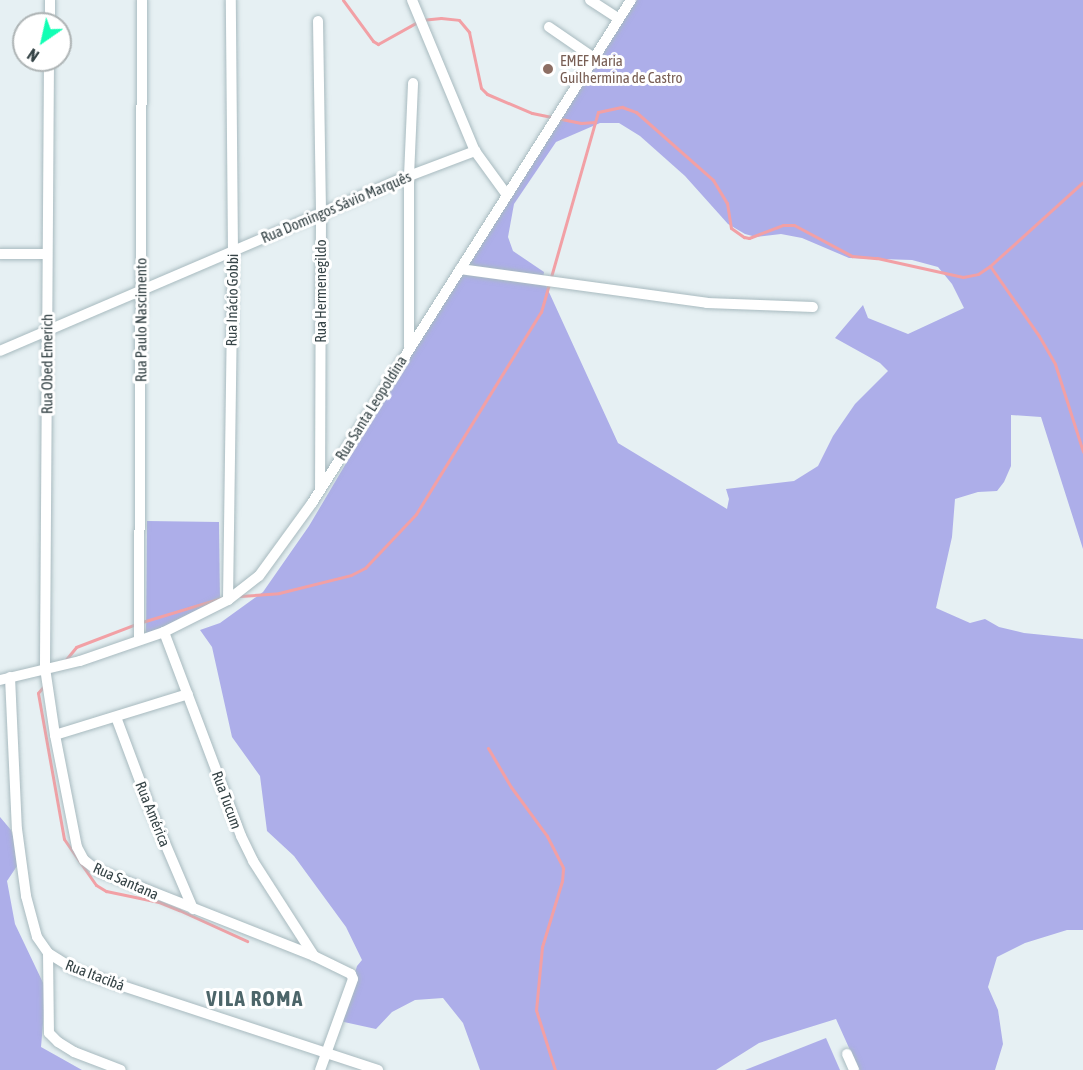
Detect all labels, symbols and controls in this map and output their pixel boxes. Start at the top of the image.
north arrow [12,12,72,72]
text: N [24,45,42,65]
place label: EMEF Maria Guilhermina de Castro [560,51,682,86]
marker: EMEF Maria Guilhermina de Castro [541,62,555,76]
street label: Rua Domingos Sávio Marquês [258,167,414,247]
street label: Rua Hermenegildo [312,239,330,343]
street label: Rua Inácio Gobbi [222,254,242,346]
street label: Rua Paulo Nascimento [132,258,150,382]
street label: Rua Obed Emerich [38,314,56,414]
street label: Rua Santa Leopoldina [332,352,410,464]
street label: Rua Tucum [208,769,246,831]
street label: Rua América [132,779,174,849]
street label: Rua Santana [90,859,162,903]
street label: Rua Itacibá [63,955,127,995]
district label: VILA ROMA [206,985,304,1011]

